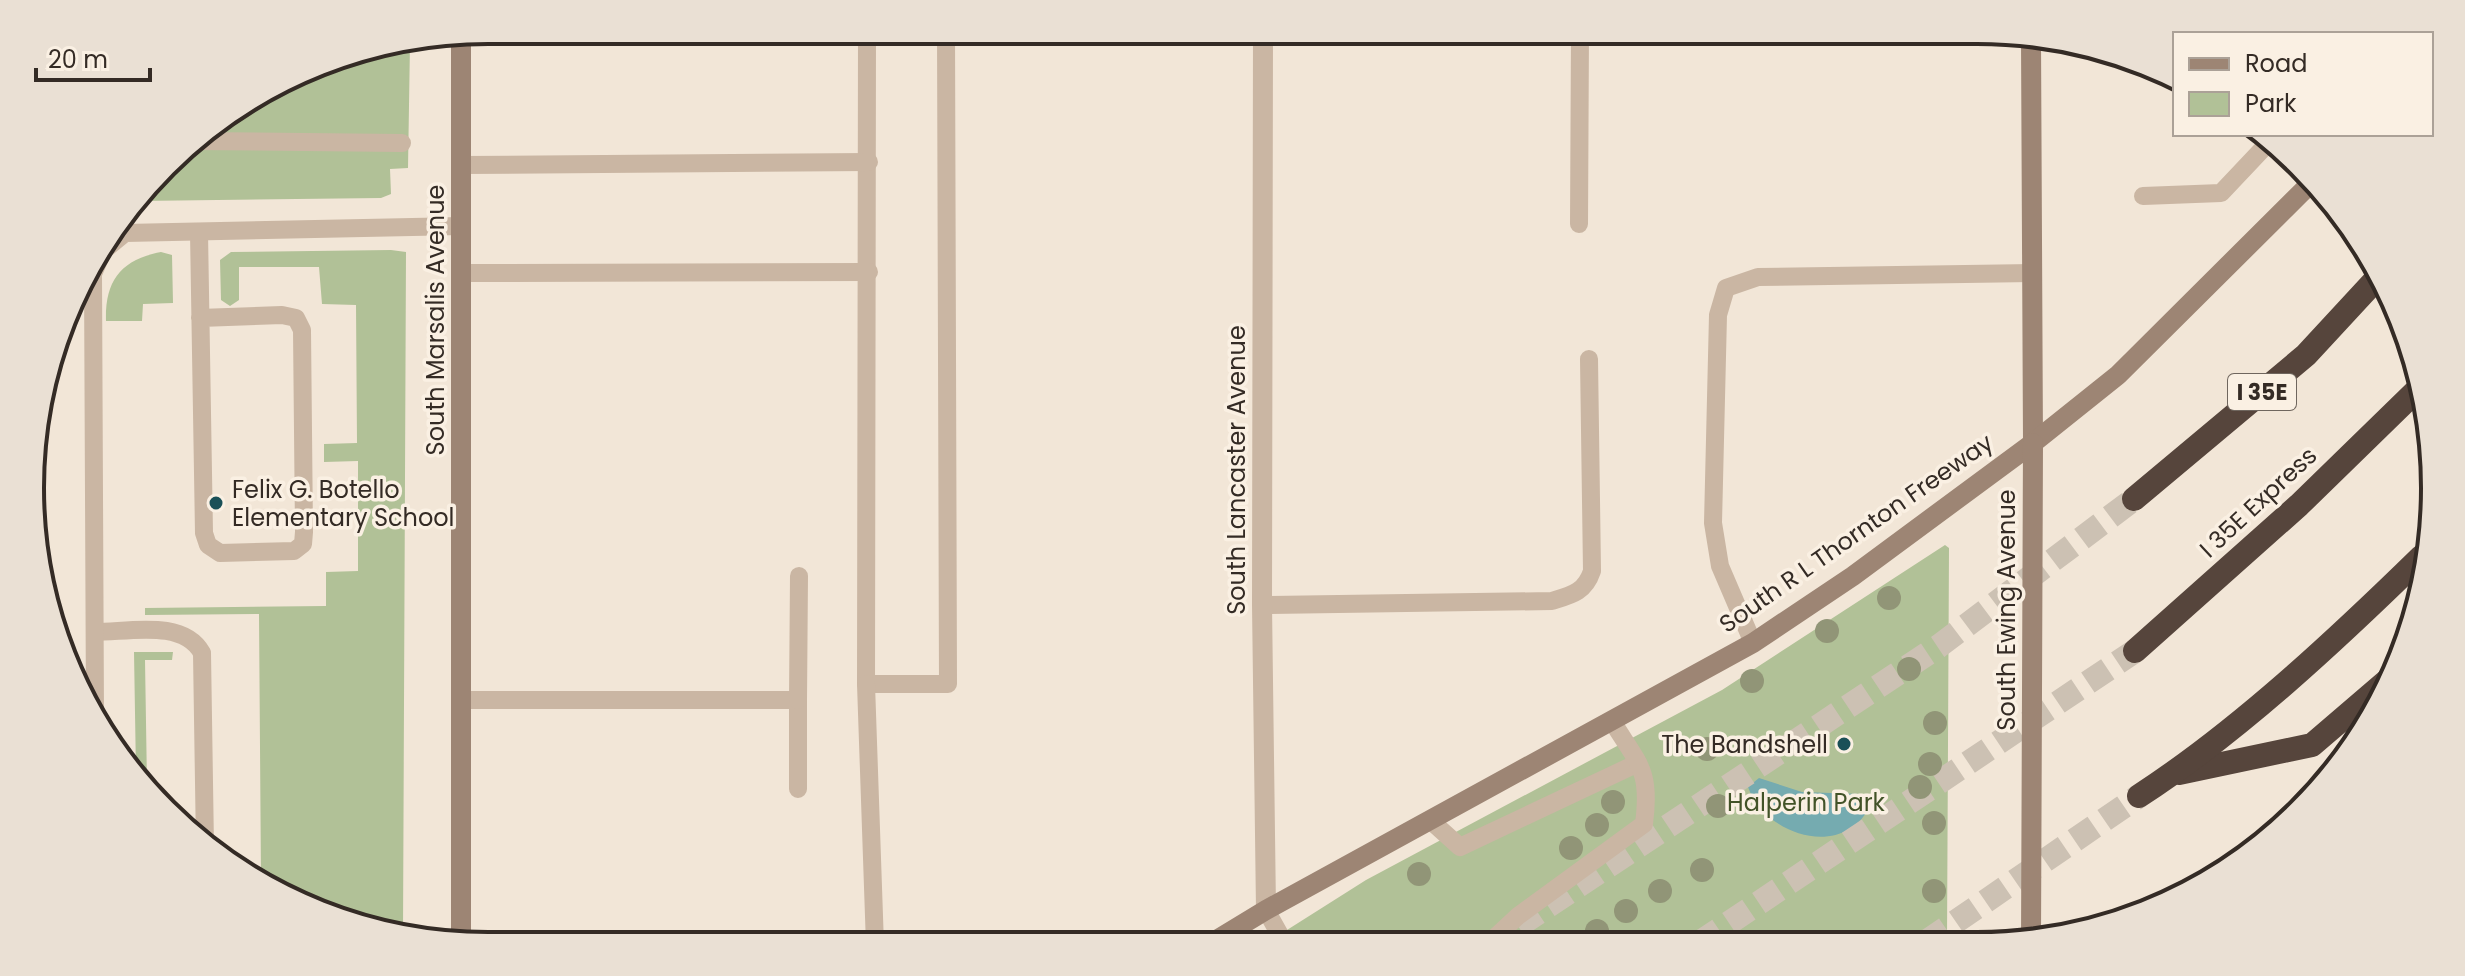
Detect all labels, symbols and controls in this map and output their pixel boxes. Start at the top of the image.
scale bar [36,32,150,82]
legend [2173,32,2433,136]
text: 20 m [48,43,108,76]
text: Road [2245,47,2307,80]
text: Park [2245,87,2297,120]
street label: South Marsalis Avenue [419,185,452,455]
street label: South Lancaster Avenue [1220,325,1253,615]
road number: I 35E [2228,374,2296,410]
street label: South R L Thornton Freeway [1713,425,2000,640]
street label: I 35E Express [2192,439,2324,565]
place label: Felix G. Botello Elementary School [232,473,455,534]
street label: South Ewing Avenue [1990,489,2023,731]
marker: Felix G. Botello Elementary School [207,494,225,512]
place label: The Bandshell [1661,728,1828,761]
marker: The Bandshell [1835,735,1853,753]
park label: Halperin Park [1727,786,1886,819]

